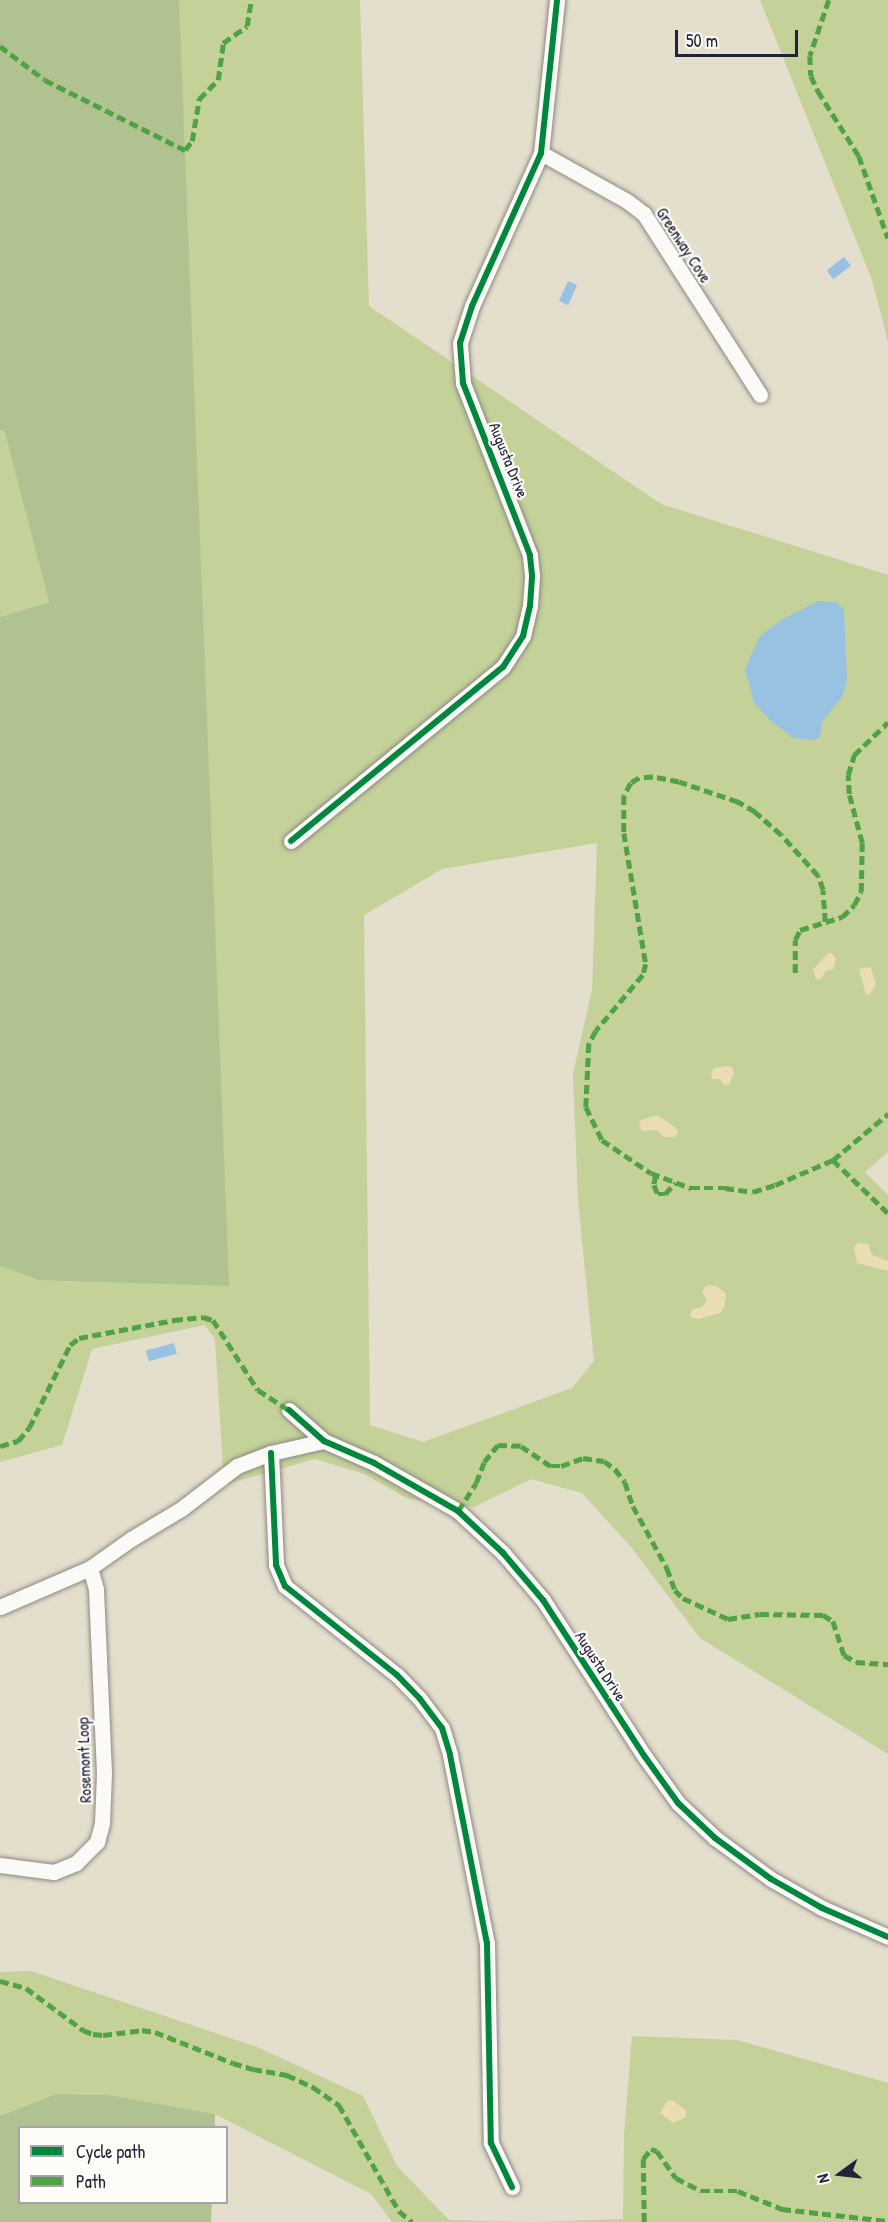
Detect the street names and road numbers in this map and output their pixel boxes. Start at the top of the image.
street label: Greenway Cove [653,204,715,286]
street label: Augusta Drive [485,420,533,500]
street label: Augusta Drive [571,1627,631,1705]
street label: Rosemont Loop [73,1717,95,1803]

